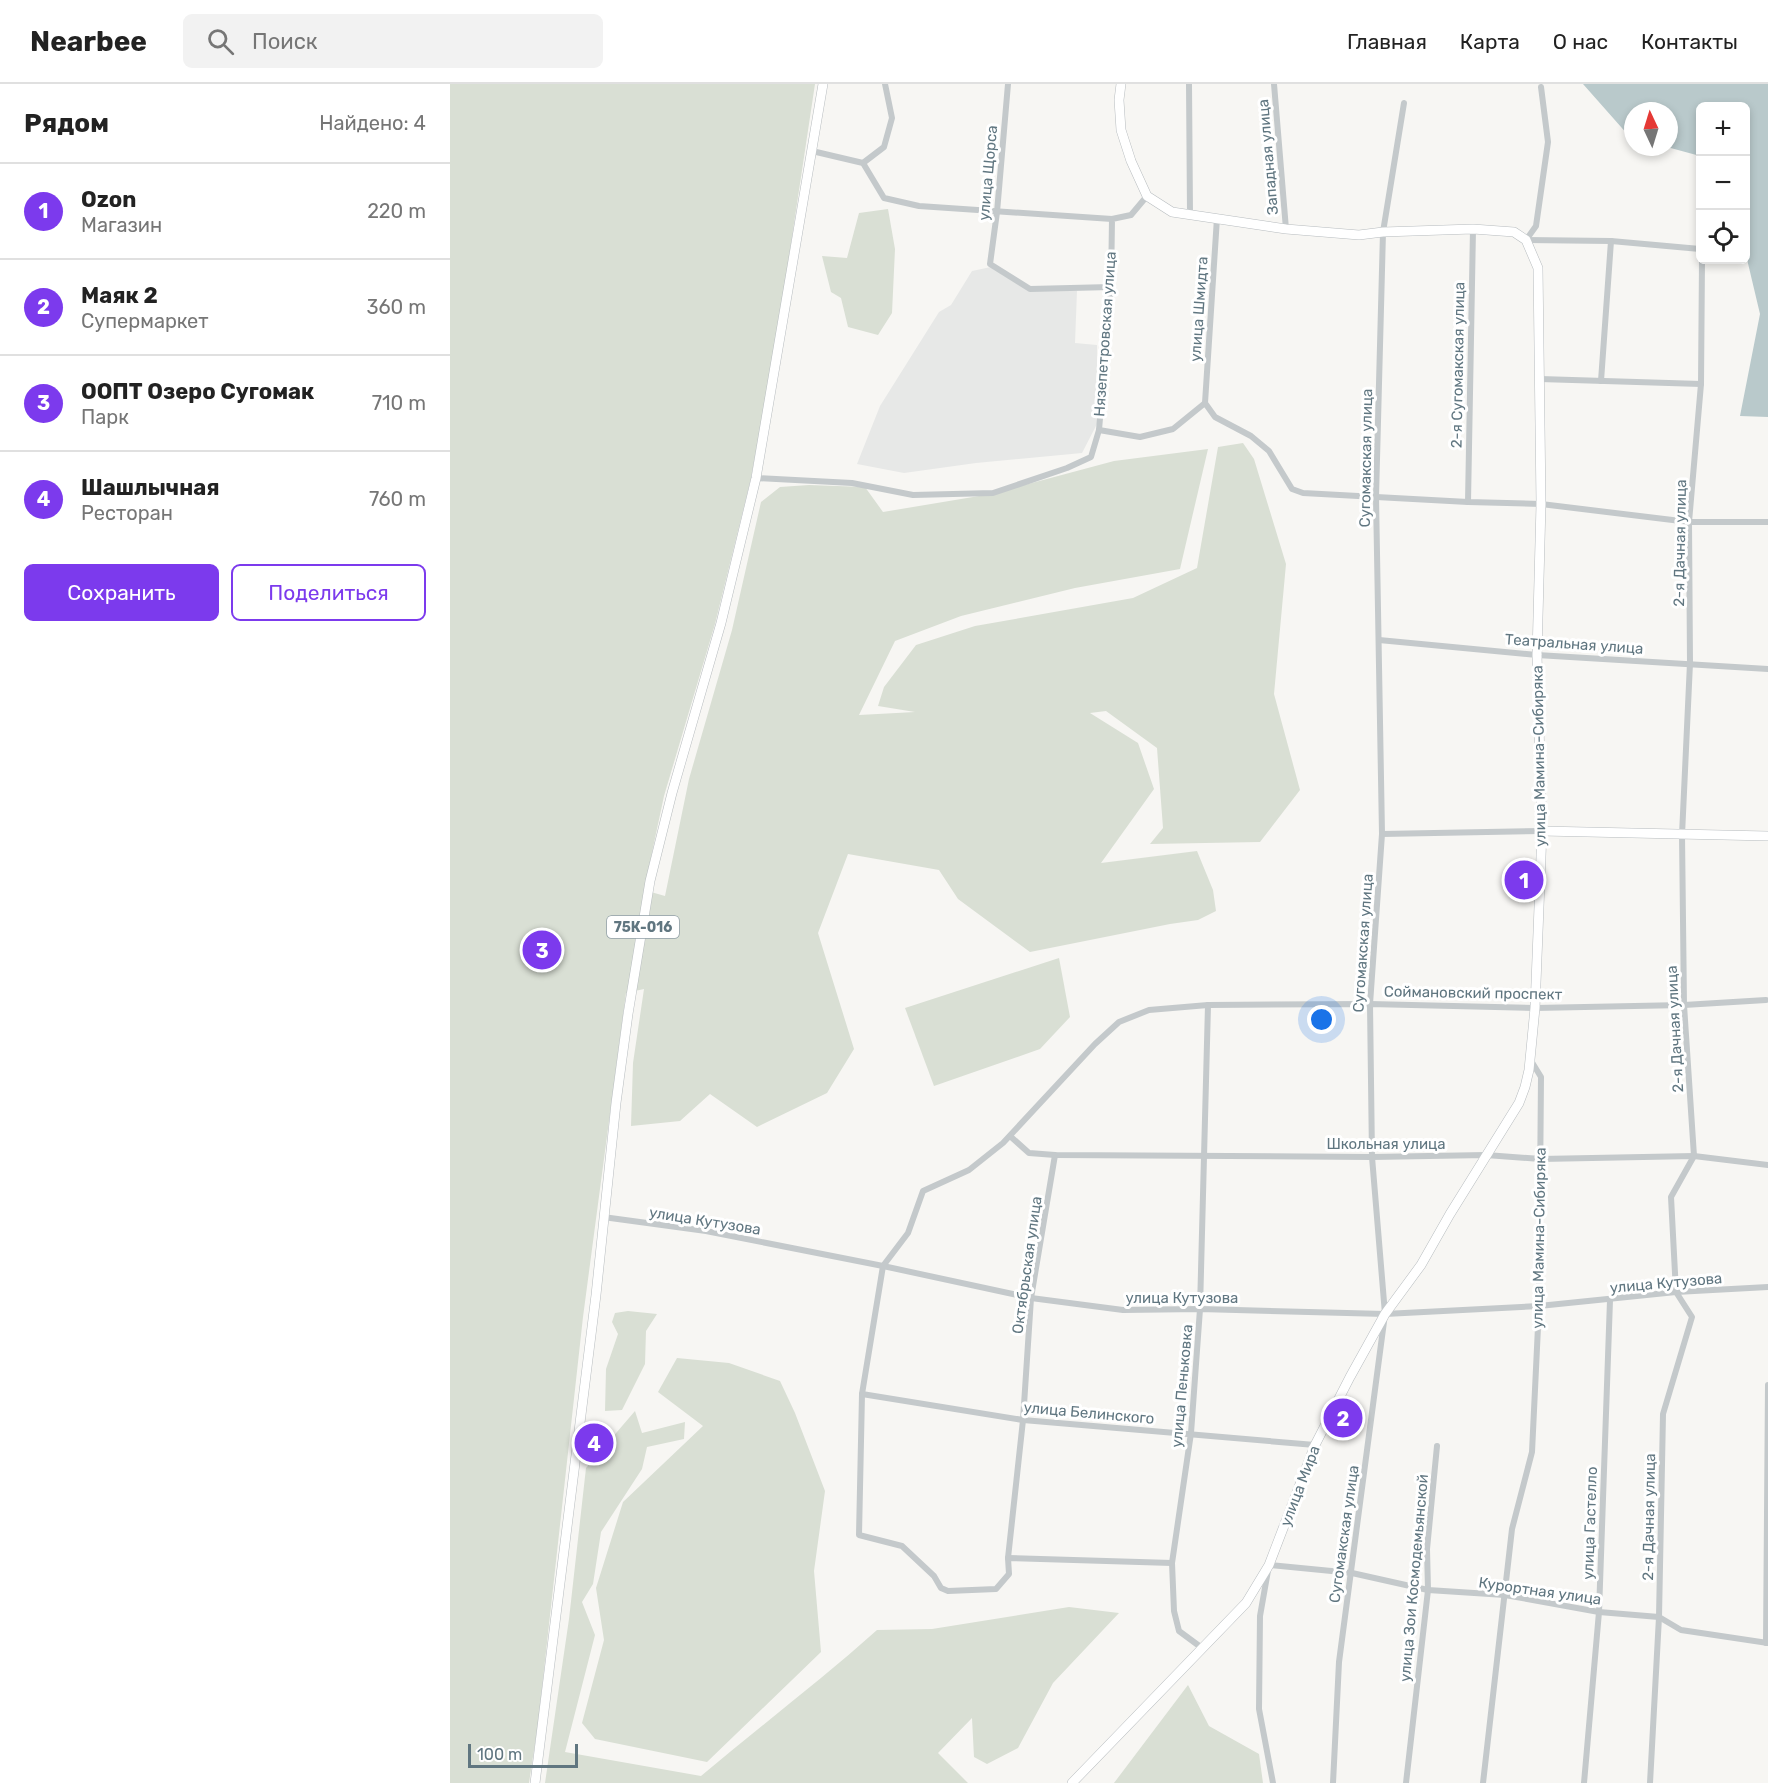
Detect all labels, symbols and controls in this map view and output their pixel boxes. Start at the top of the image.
search box [183,14,603,68]
text: Nearbee [30,25,147,58]
icon: search [204,25,237,58]
text: Поиск [252,28,318,55]
text: Главная [1347,29,1427,54]
text: Карта [1460,29,1520,54]
text: О нас [1553,29,1608,54]
text: Контакты [1641,29,1738,54]
street label: Западная улица [1254,98,1282,216]
north arrow [1624,102,1678,156]
map controls [1696,102,1750,264]
button: + [1696,102,1750,156]
text: Рядом [24,108,109,139]
text: Найдено: 4 [319,111,426,135]
street label: улица Щорса [975,125,1001,221]
button: − [1696,156,1750,210]
text: Ozon [81,186,136,213]
text: 1 [39,199,48,223]
text: 220 m [367,199,426,223]
button: locate [1696,210,1750,264]
text: Магазин [81,213,162,237]
street label: Нязепетровская улица [1090,251,1120,417]
street label: улица Шмидта [1186,256,1212,362]
text: Маяк 2 [81,282,158,309]
street label: 2-я Сугомакская улица [1448,282,1468,448]
text: 2 [37,295,50,319]
text: 360 m [367,295,426,319]
text: Супермаркет [81,309,209,333]
text: ООПТ Озеро Сугомак [81,378,314,405]
street label: Сугомакская улица [1356,388,1376,528]
text: 3 [37,391,50,415]
text: 710 m [372,391,426,415]
text: Парк [81,405,129,429]
text: Шашлычная [81,474,219,501]
street label: 2-я Дачная улица [1670,479,1690,607]
text: 4 [37,487,50,511]
text: 760 m [369,487,426,511]
text: Ресторан [81,501,173,525]
button: Сохранить [24,564,219,621]
button: Поделиться [231,564,426,621]
street label: Театральная улица [1504,630,1644,658]
street label: улица Мамина-Сибиряка [1528,665,1550,847]
pin: 1 [1504,858,1544,902]
street label: Сугомакская улица [1349,873,1377,1013]
road number: 75К-016 [607,916,679,938]
pin: 3 [522,928,562,972]
street label: 2-я Дачная улица [1663,965,1687,1093]
street label: Соймановский проспект [1384,982,1563,1004]
your location [1307,1005,1336,1034]
street label: Школьная улица [1326,1135,1446,1153]
street label: улица Мамина-Сибиряка [1528,1147,1550,1329]
street label: Октябрьская улица [1008,1195,1046,1335]
street label: улица Кутузова [648,1203,762,1239]
street label: улица Кутузова [1609,1269,1723,1297]
street label: улица Кутузова [1126,1289,1238,1307]
street label: улица Пеньковка [1168,1324,1196,1448]
pin: 2 [1324,1396,1362,1440]
street label: улица Белинского [1023,1398,1155,1428]
pin: 4 [574,1420,614,1466]
street label: улица Мира [1276,1443,1324,1529]
street label: 2-я Дачная улица [1639,1453,1659,1581]
street label: Сугомакская улица [1325,1464,1363,1604]
street label: улица Гастелло [1579,1466,1601,1580]
street label: улица Зои Космодемьянской [1396,1473,1432,1683]
street label: Курортная улица [1478,1573,1602,1609]
scale bar [468,1741,578,1768]
text: 100 m [477,1745,522,1764]

